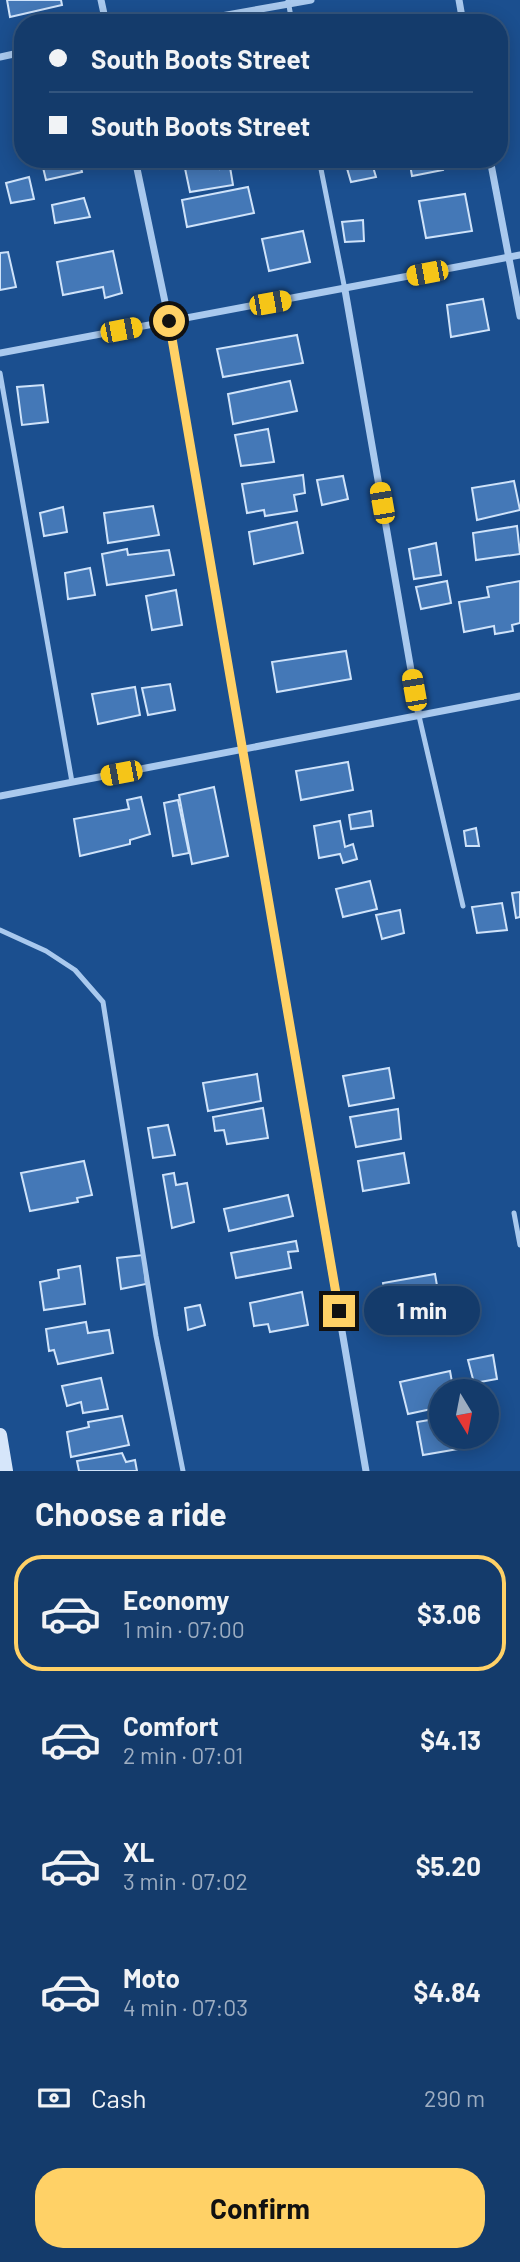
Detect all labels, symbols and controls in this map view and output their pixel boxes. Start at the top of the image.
text: South Boots Street [91,43,310,74]
text: South Boots Street [91,110,310,141]
car [405,259,450,287]
car [248,289,293,317]
route start [153,305,185,337]
car [99,316,144,344]
car [369,480,396,526]
car [401,667,428,713]
car [99,759,144,787]
callout: 1 min [364,1286,479,1336]
route end [323,1295,355,1327]
text: 1 min [397,1296,447,1324]
north arrow [429,1379,499,1449]
map controls [429,1379,499,1449]
text: Choose a ride [35,1494,227,1532]
icon: car [39,1582,102,1645]
text: Economy [123,1584,229,1615]
text: $3.06 [417,1598,481,1629]
text: 1 min · 07:00 [123,1615,245,1643]
icon: car [39,1708,102,1771]
text: Comfort [123,1710,219,1741]
text: $4.13 [420,1724,481,1755]
text: 2 min · 07:01 [123,1741,243,1769]
icon: car [39,1834,102,1897]
text: XL [123,1836,154,1867]
text: $5.20 [416,1850,481,1881]
text: 3 min · 07:02 [123,1867,248,1895]
icon: car [39,1960,102,2023]
text: Moto [123,1962,180,1993]
text: $4.84 [414,1976,481,2007]
text: 4 min · 07:03 [123,1993,248,2021]
icon: cash [35,2079,73,2117]
text: Cash [91,2082,146,2113]
text: 290 m [424,2084,485,2112]
button: Confirm [35,2168,485,2248]

